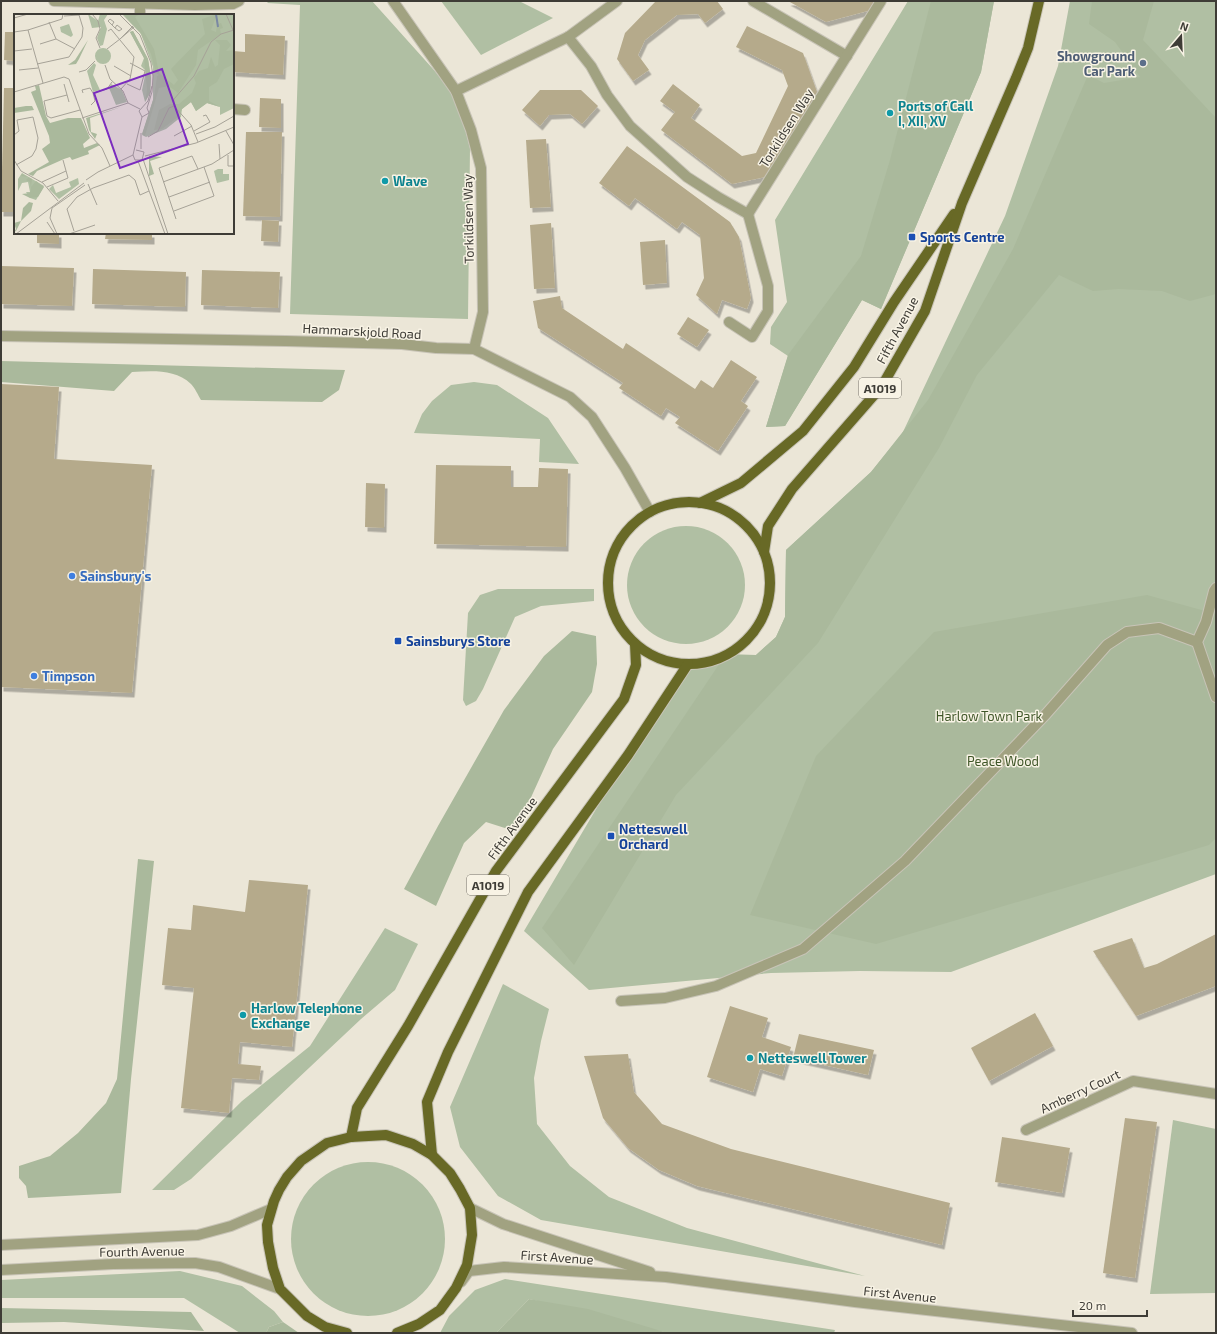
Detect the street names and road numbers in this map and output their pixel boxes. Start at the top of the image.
street label: Torkildsen Way [755,86,817,170]
street label: Torkildsen Way [459,174,477,264]
street label: Fifth Avenue [873,294,921,366]
street label: Hammarskjold Road [302,320,422,342]
road number: A1019 [859,378,901,398]
street label: Fifth Avenue [484,793,540,863]
road number: A1019 [467,875,509,895]
street label: Amberry Court [1038,1066,1122,1116]
street label: Fourth Avenue [99,1242,185,1260]
street label: First Avenue [520,1246,594,1268]
street label: First Avenue [863,1282,937,1306]

